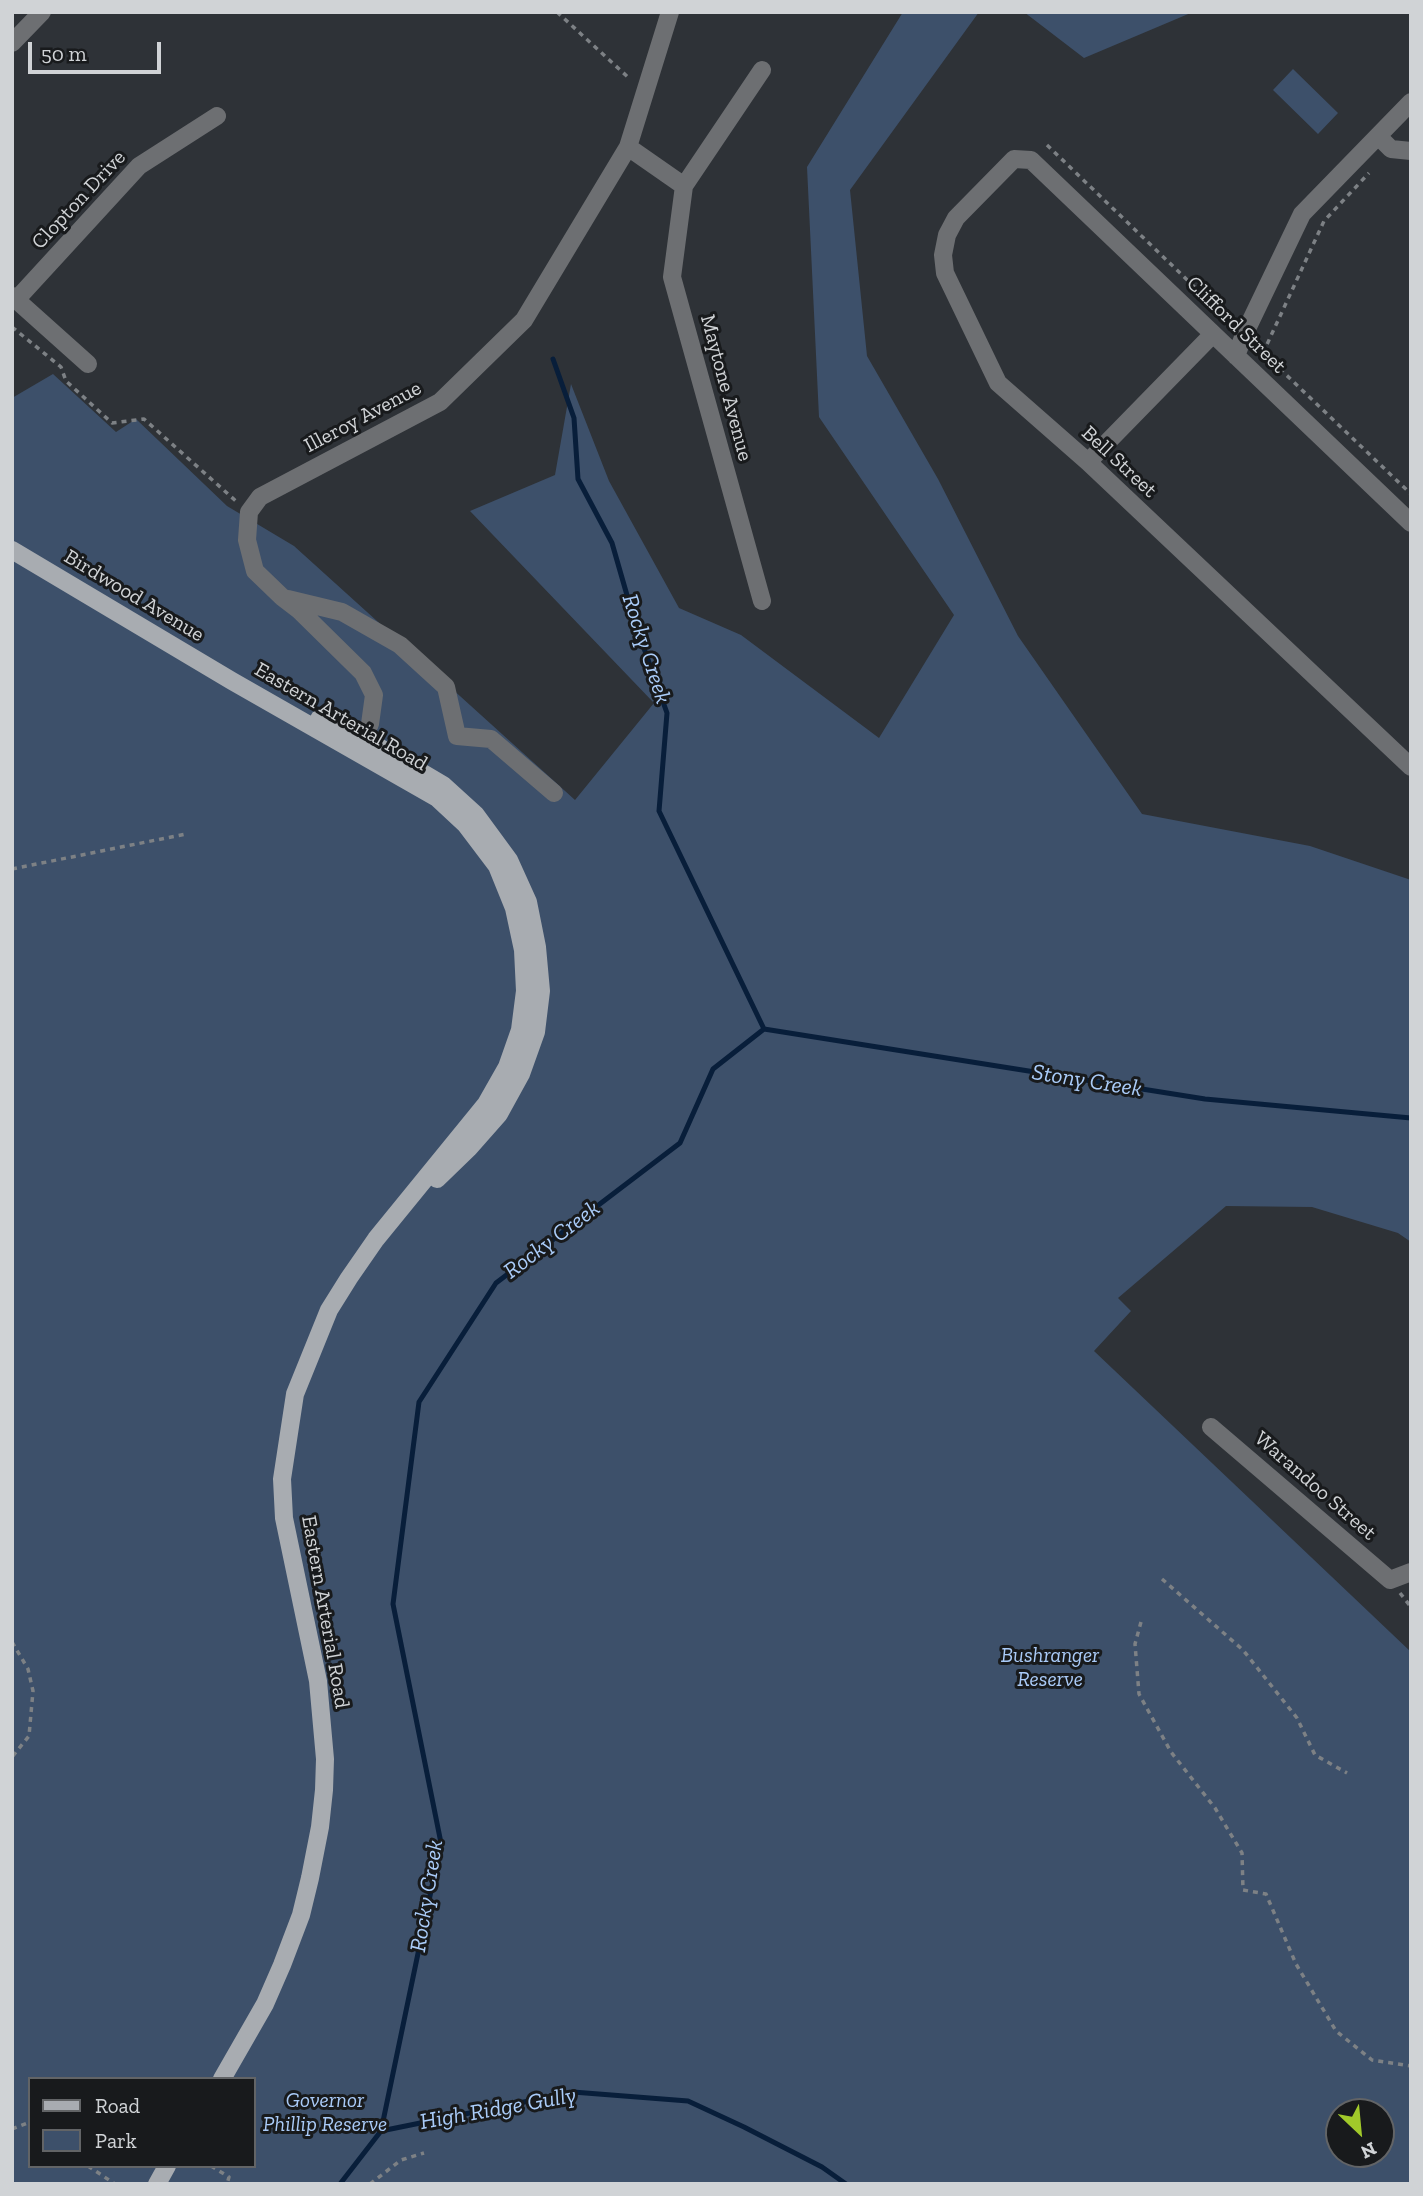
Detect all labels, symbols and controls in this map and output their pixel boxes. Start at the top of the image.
scale bar [32,28,164,72]
text: 50 m [41,41,87,66]
street label: Clopton Drive [27,145,131,255]
street label: Clifford Street [1181,271,1291,379]
street label: Maytone Avenue [694,312,758,464]
street label: Illeroy Avenue [300,376,426,458]
street label: Bell Street [1076,421,1162,503]
street label: Birdwood Avenue [59,544,209,648]
water label: Rocky Creek [615,591,677,707]
street label: Eastern Arterial Road [250,657,432,777]
water label: Stony Creek [1030,1059,1144,1103]
water label: Rocky Creek [498,1195,606,1285]
street label: Warandoo Street [1249,1426,1381,1546]
street label: Eastern Arterial Road [296,1514,354,1710]
park label: Bushranger Reserve [1001,1643,1099,1693]
water label: Rocky Creek [405,1838,449,1954]
legend [28,2077,256,2168]
water label: High Ridge Gully [418,2082,578,2136]
park label: Governor Phillip Reserve [263,2088,387,2138]
text: Road [95,2093,140,2118]
north arrow [1325,2098,1395,2168]
text: Park [95,2128,137,2153]
text: N [1357,2137,1380,2164]

